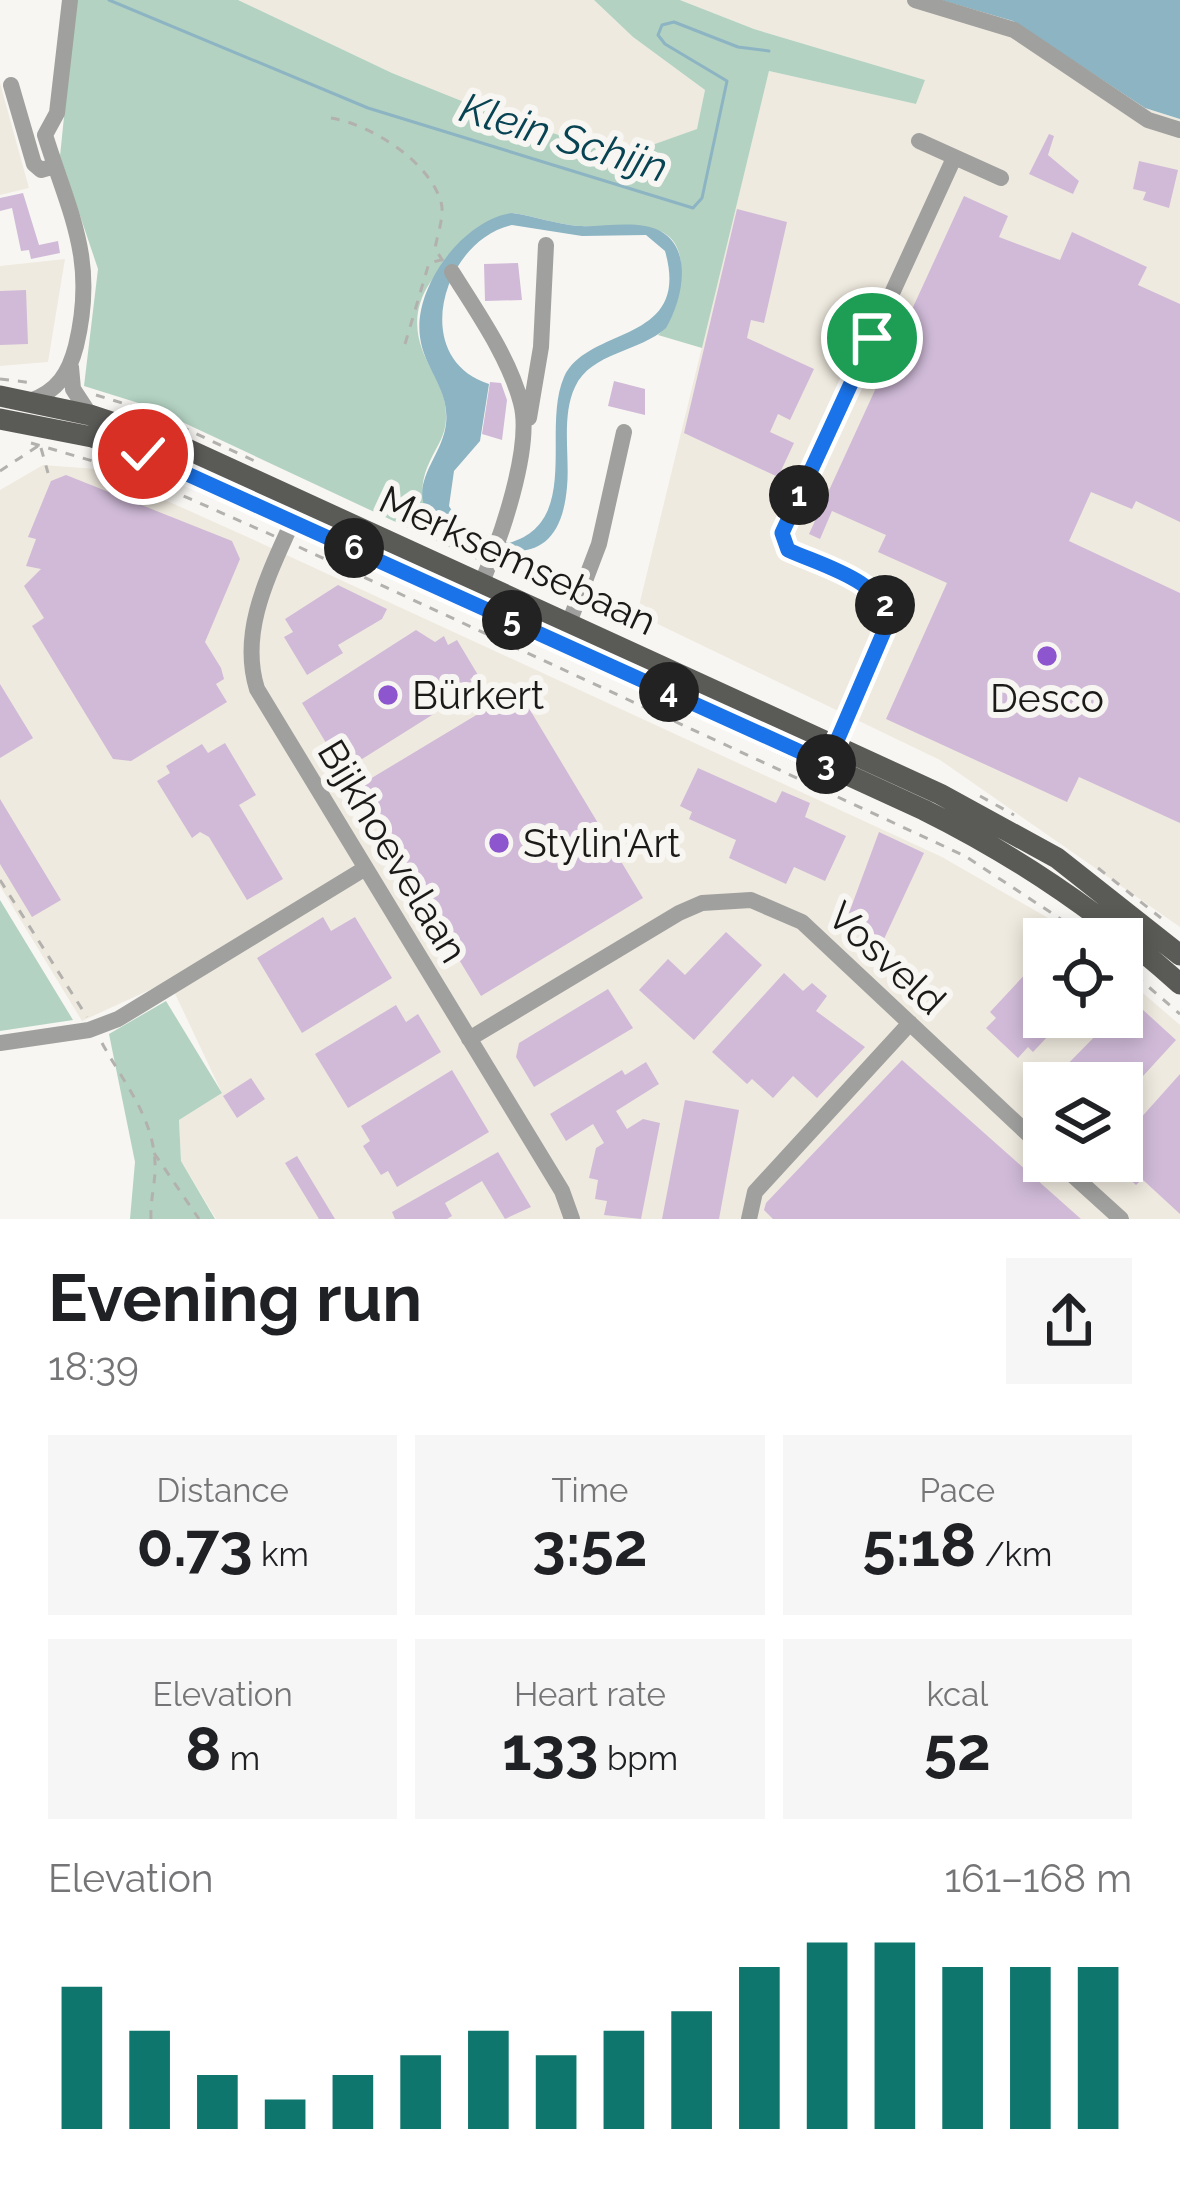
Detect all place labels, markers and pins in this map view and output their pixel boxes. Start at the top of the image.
pin [821,287,923,389]
pin [92,403,194,505]
pin: 1 [769,465,829,525]
pin: 6 [324,518,384,578]
pin: 2 [855,575,915,635]
pin: 5 [482,590,542,650]
marker: Desco [1034,643,1060,669]
pin: 4 [639,662,699,722]
place label: Bürkert [412,672,544,718]
place label: Desco [990,675,1104,721]
marker: Bürkert [375,682,401,708]
pin: 3 [796,734,856,794]
place label: Stylin'Art [523,820,680,866]
marker: Stylin'Art [486,830,512,856]

